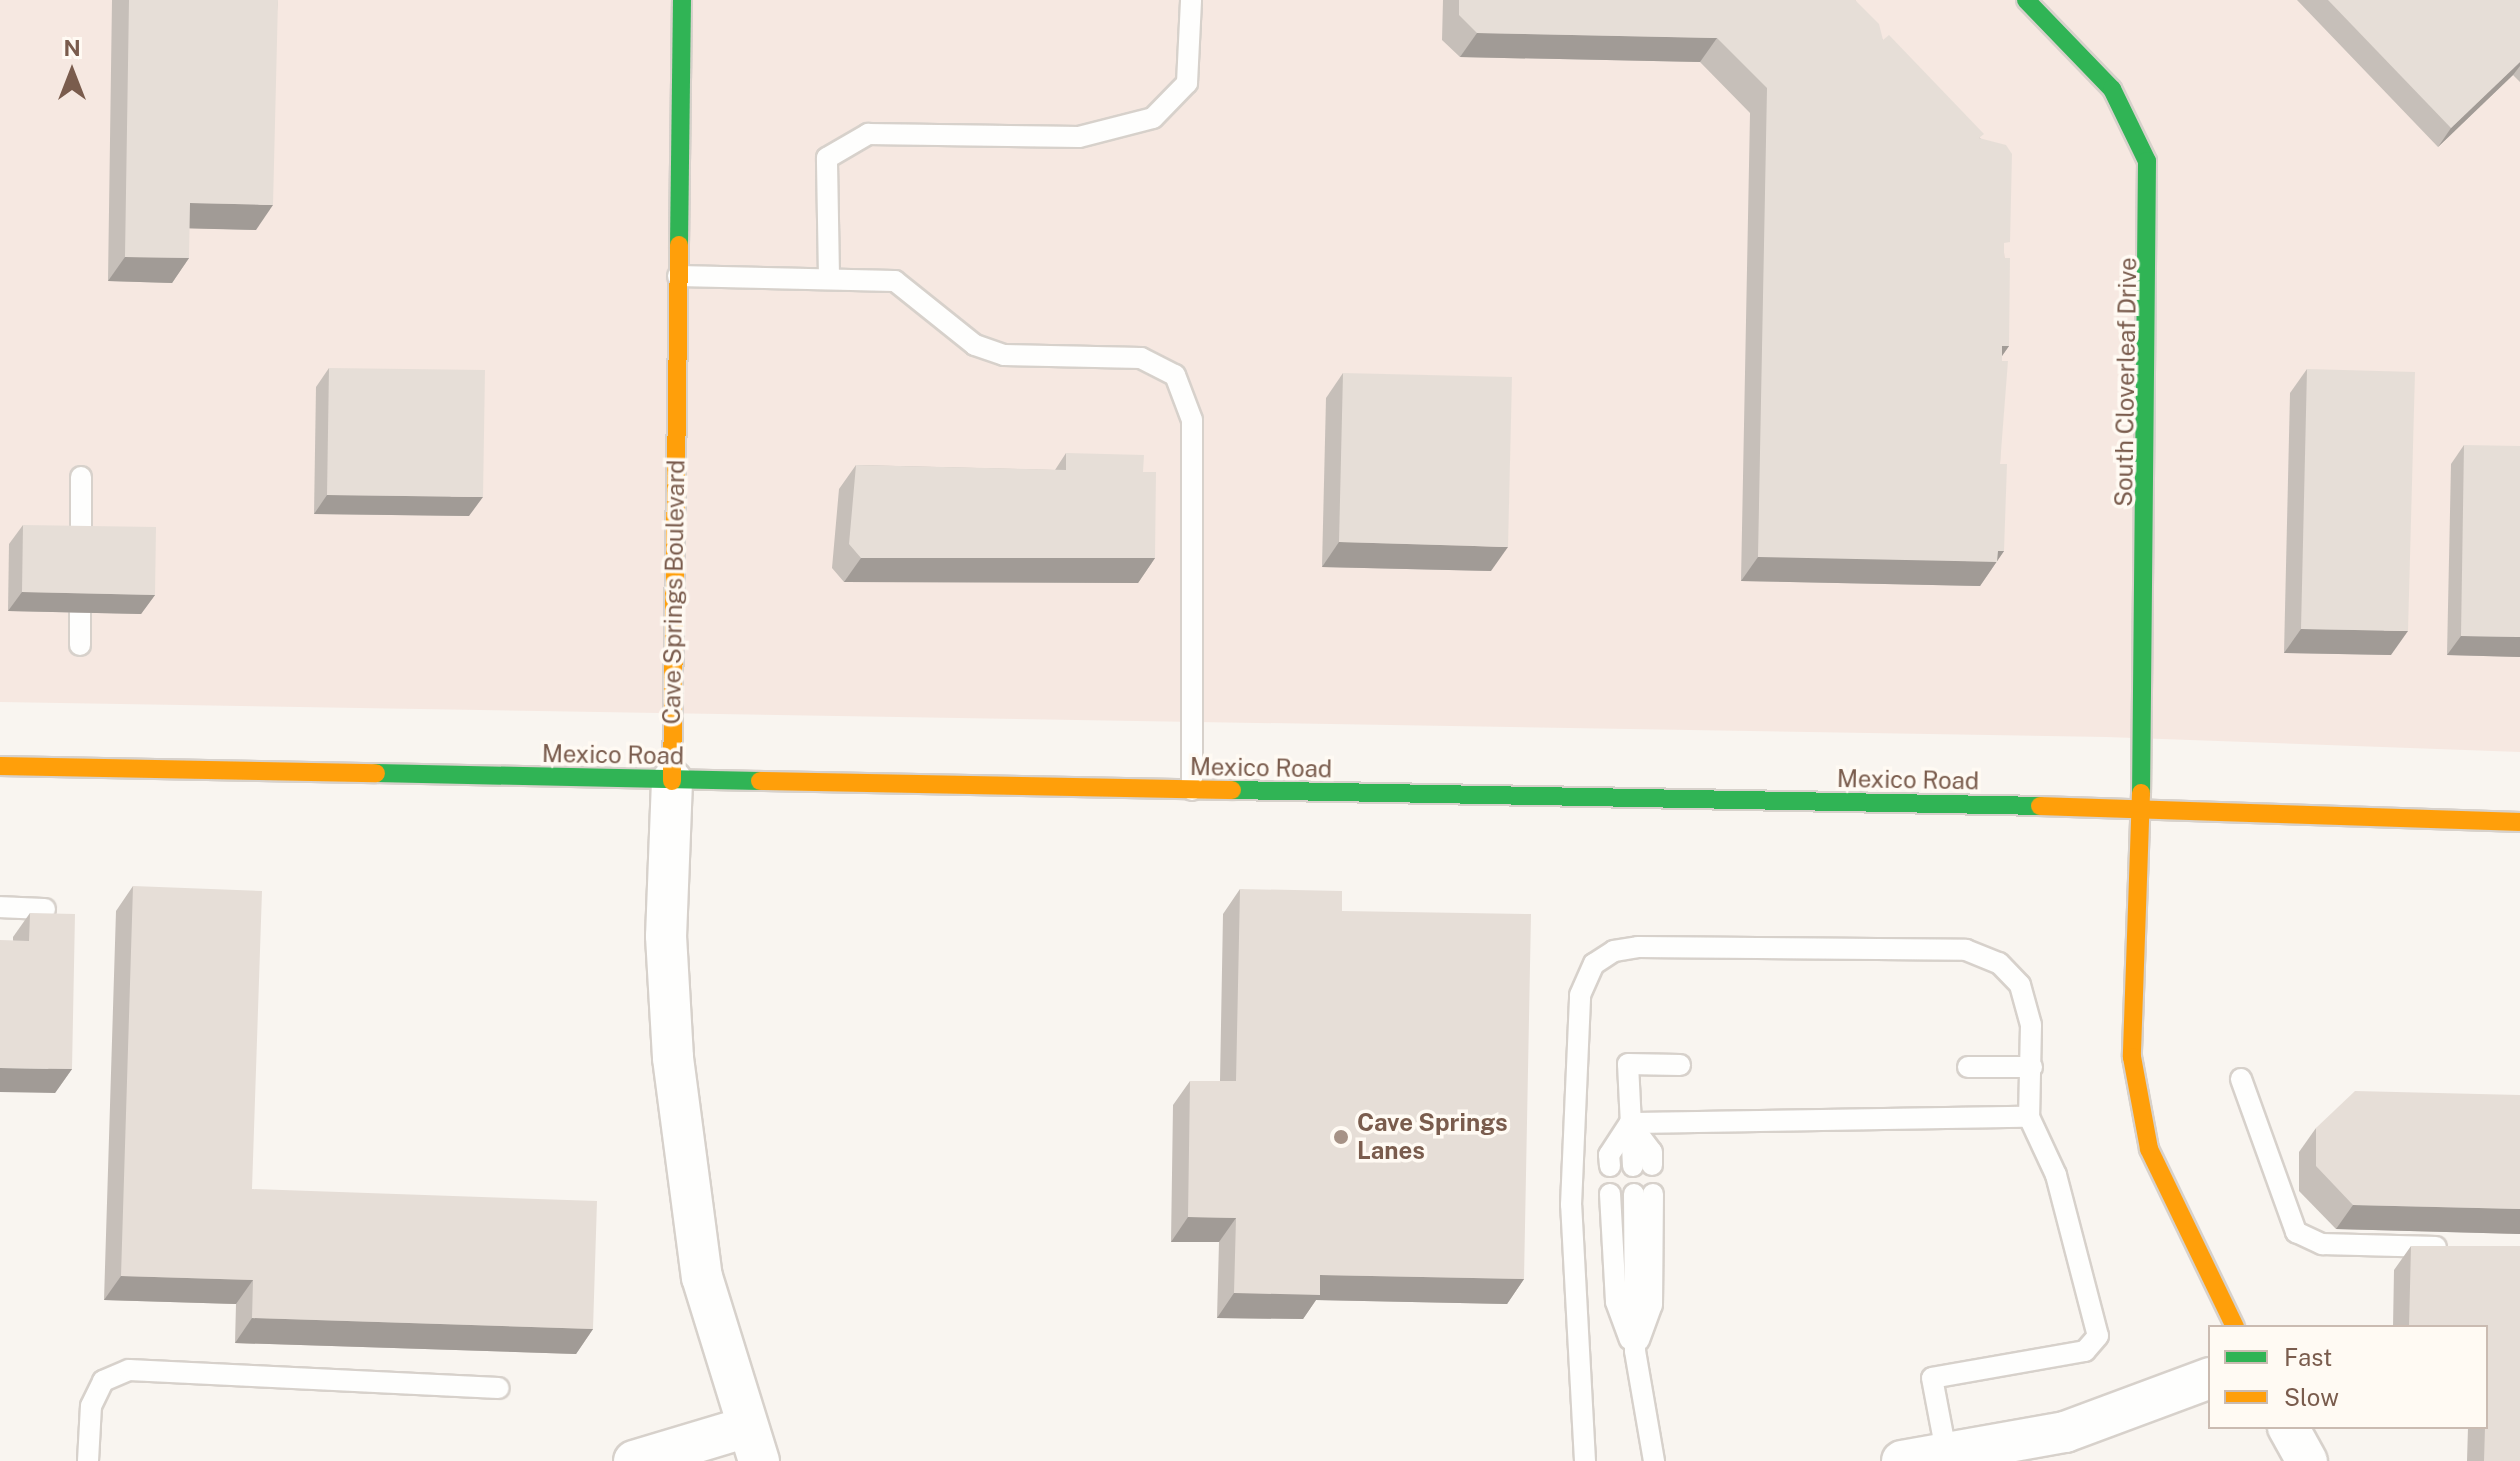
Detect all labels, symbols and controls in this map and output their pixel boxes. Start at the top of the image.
north arrow [32,32,112,112]
text: N [63,35,81,61]
street label: South Cloverleaf Drive [2109,257,2143,507]
street label: Cave Springs Boulevard [657,459,691,725]
street label: Mexico Road [541,739,685,771]
street label: Mexico Road [1189,752,1333,784]
street label: Mexico Road [1836,764,1980,796]
place label: Cave Springs Lanes [1357,1109,1508,1165]
marker: Cave Springs Lanes [1332,1128,1350,1146]
legend [2208,1325,2488,1429]
text: Fast [2284,1343,2332,1371]
text: Slow [2284,1383,2339,1411]

